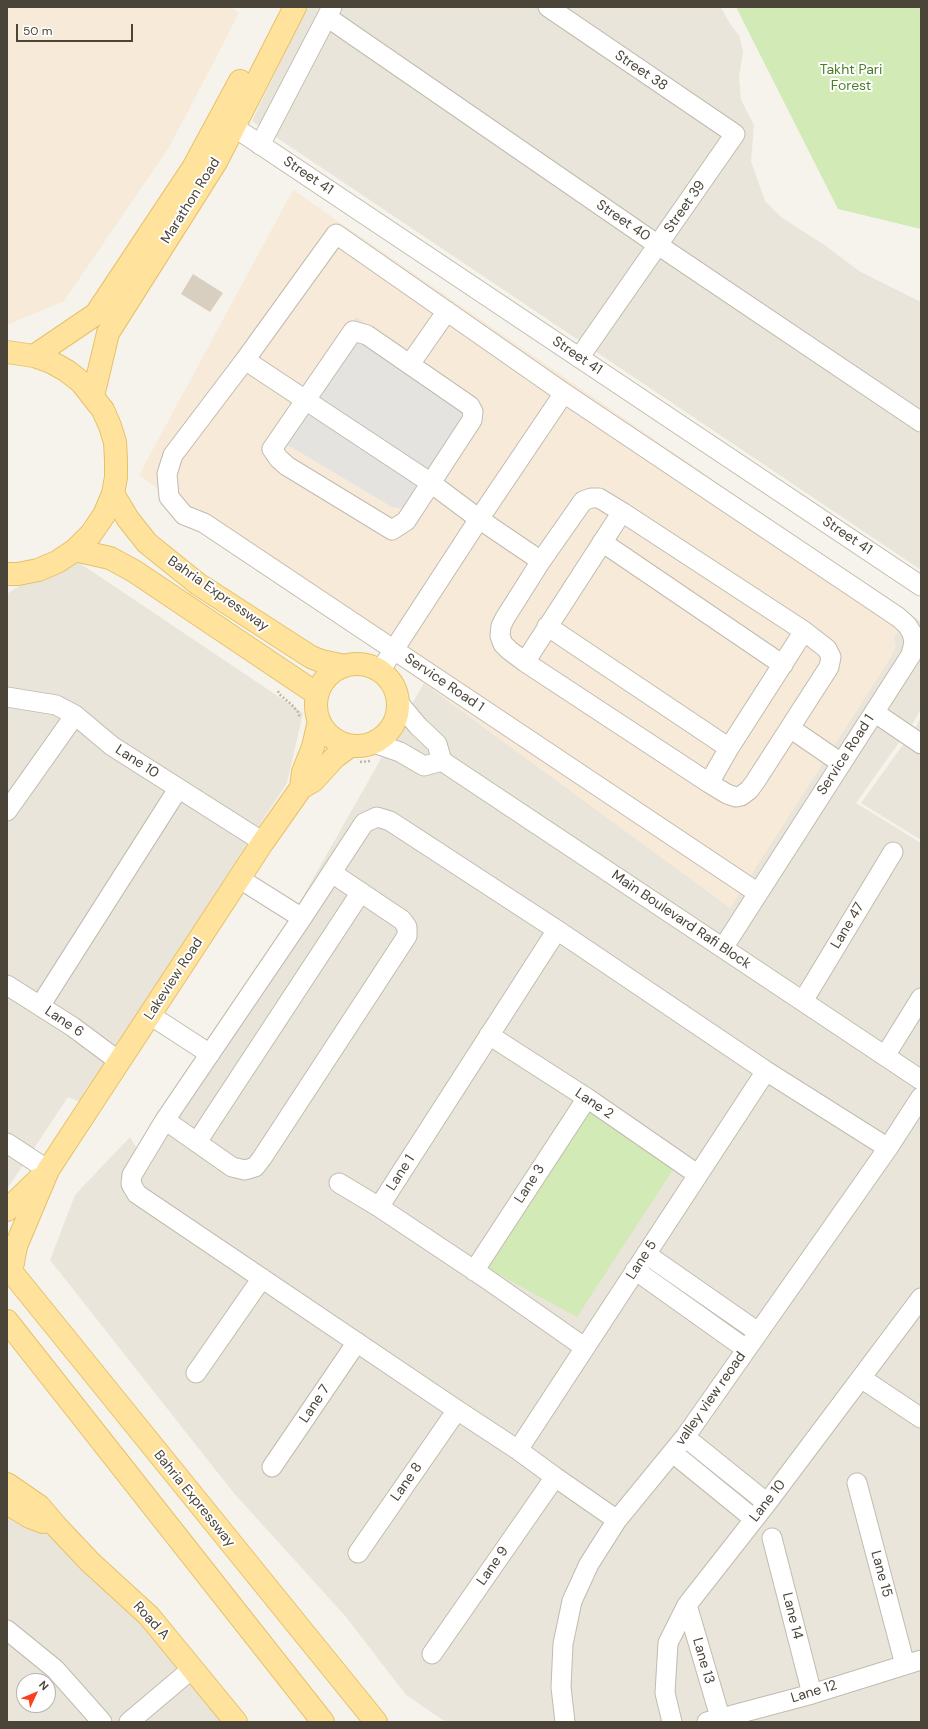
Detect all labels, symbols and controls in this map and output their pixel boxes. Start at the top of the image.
scale bar [18,16,135,42]
text: 50 m [23,23,52,39]
street label: Street 38 [611,47,671,95]
park label: Takht Pari Forest [820,62,882,94]
street label: Street 41 [280,153,336,199]
street label: Marathon Road [158,155,224,247]
street label: Street 39 [661,178,709,236]
street label: Street 40 [593,197,653,245]
street label: Street 41 [549,333,605,379]
street label: Street 41 [819,513,875,559]
street label: Bahria Expressway [164,553,272,635]
street label: Service Road 1 [401,650,487,716]
street label: Service Road 1 [814,712,878,798]
street label: Lane 10 [112,742,162,782]
street label: Main Boulevard Rafi Block [608,867,754,973]
street label: Lane 47 [828,900,868,952]
street label: Lakeview Road [141,935,207,1023]
street label: Lane 6 [41,1003,87,1041]
street label: Lane 2 [572,1085,616,1123]
street label: Lane 1 [383,1152,419,1194]
street label: Lane 3 [511,1161,549,1207]
street label: Lane 5 [623,1237,661,1283]
street label: valley view reoad [672,1349,750,1449]
street label: Lane 7 [296,1382,334,1426]
street label: Bahria Expressway [150,1447,238,1551]
street label: Lane 8 [388,1459,426,1505]
street label: Lane 10 [746,1477,790,1525]
street label: Lane 9 [474,1543,512,1589]
street label: Lane 15 [867,1549,895,1599]
street label: Lane 14 [778,1591,806,1641]
street label: Road A [129,1599,173,1643]
street label: Lane 13 [688,1636,718,1686]
north arrow [16,1673,56,1713]
street label: Lane 12 [789,1677,839,1707]
text: N [36,1678,52,1693]

